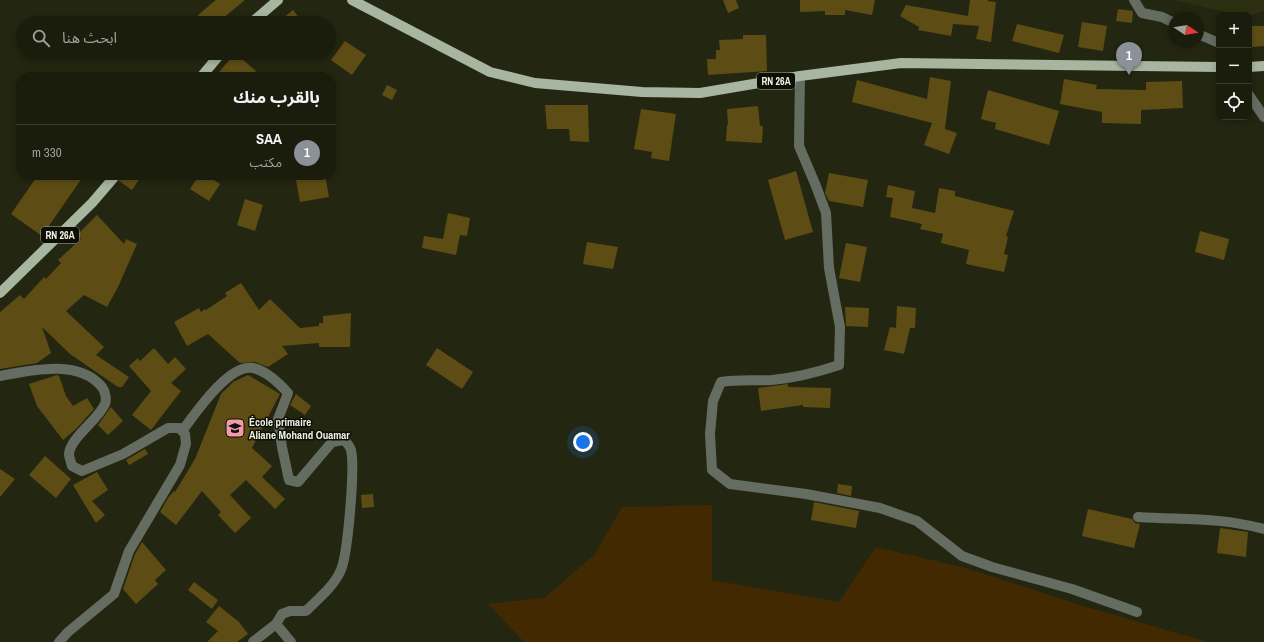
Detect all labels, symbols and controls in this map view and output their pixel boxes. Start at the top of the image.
north arrow [1168,12,1204,48]
map controls [1216,12,1252,120]
button: + [1216,12,1252,48]
search box [16,16,336,60]
icon: search [30,27,52,49]
text: ابحث هنا [62,27,117,48]
pin: 1 [1116,42,1142,75]
button: − [1216,48,1252,84]
road number: RN 26A [757,73,795,89]
button: locate [1216,84,1252,120]
text: بالقرب منك [233,85,320,108]
text: SAA [256,128,282,149]
text: 330 m [32,144,62,161]
text: 1 [304,144,310,161]
text: مكتب [250,154,282,171]
road number: RN 26A [41,227,79,243]
place label: École primaire Aliane Mohand Ouamar [249,415,350,442]
school or university icon: École primaire Aliane Mohand Ouamar [224,417,246,439]
your location [573,432,593,452]

